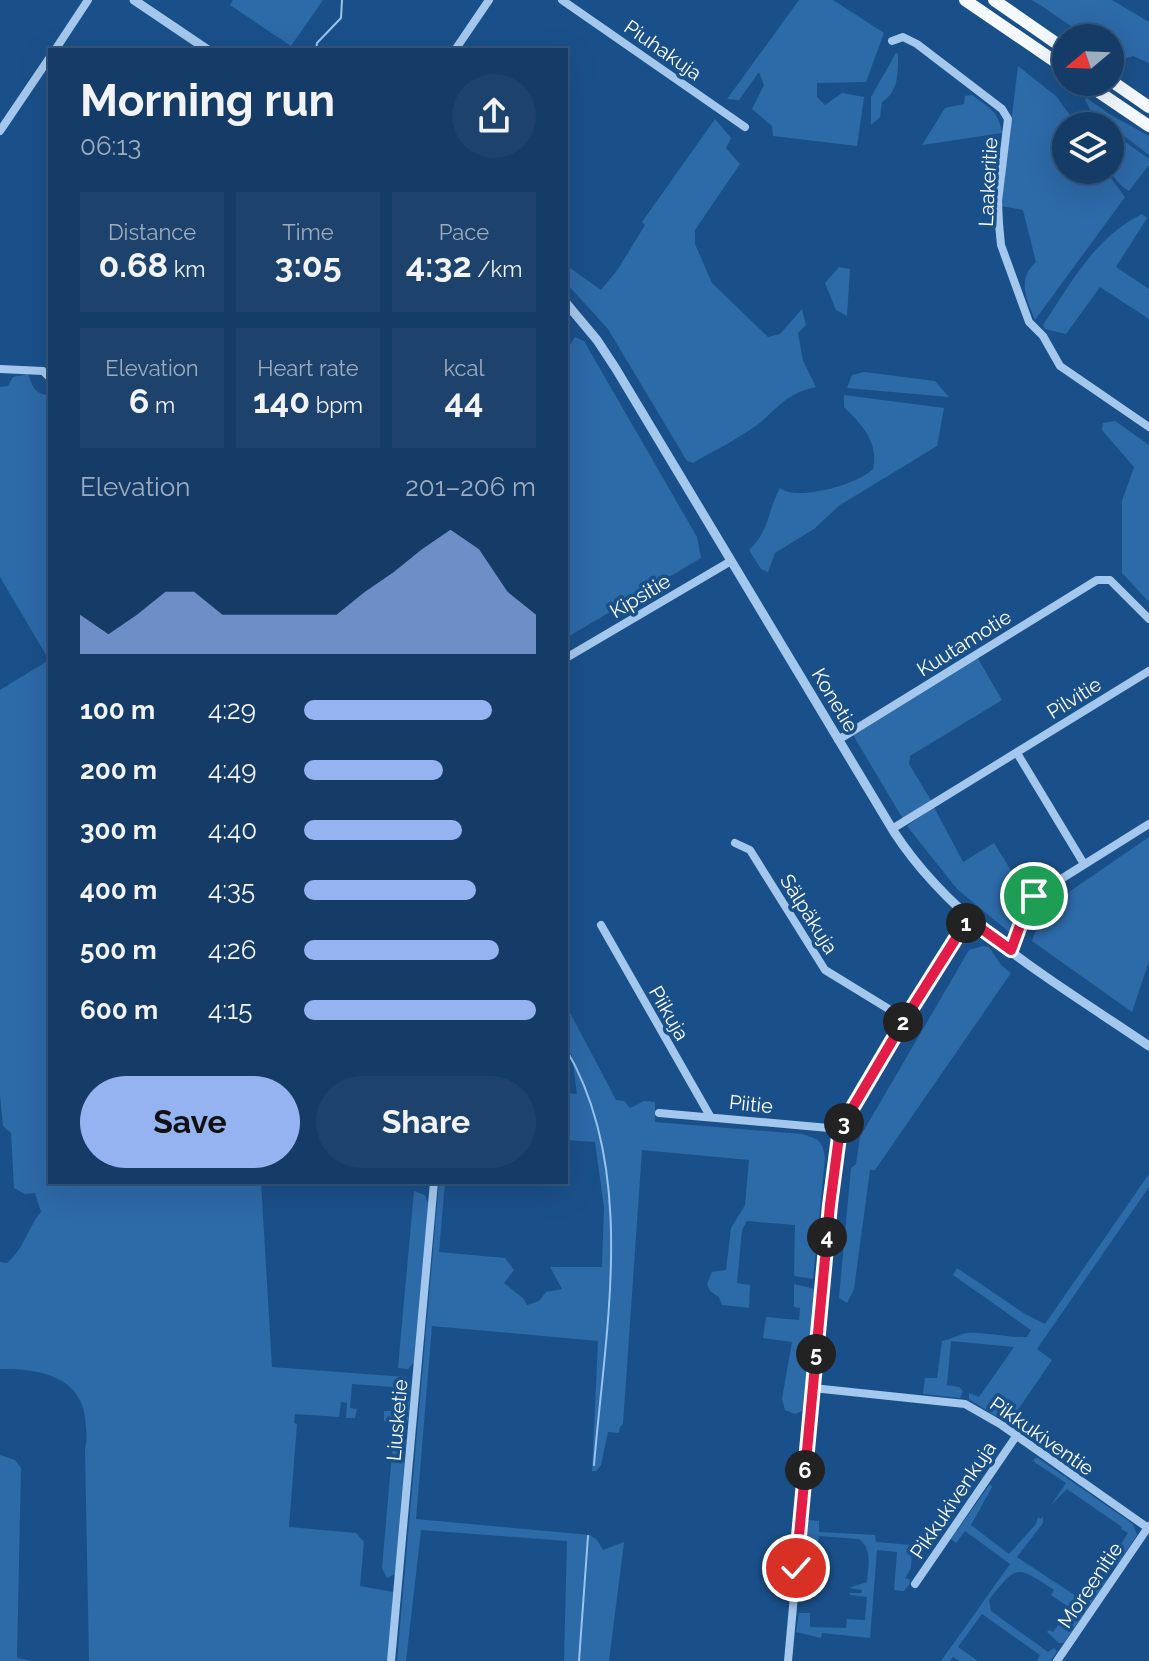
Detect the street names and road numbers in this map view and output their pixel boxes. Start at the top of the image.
street label: Piuhakuja [620,15,706,85]
street label: Laakeritie [974,136,1002,227]
street label: Kipsitie [605,568,675,623]
street label: Kuutamotie [912,604,1016,681]
street label: Konetie [807,664,864,737]
street label: Pilvitie [1042,672,1106,724]
street label: Sälpäkuja [775,870,843,958]
street label: Piikuja [644,981,694,1045]
street label: Piitie [728,1090,774,1118]
street label: Liusketie [381,1378,413,1462]
street label: Pikkukiventie [985,1391,1099,1481]
street label: Pikkukivenkuja [905,1437,1001,1563]
street label: Moreenitie [1053,1537,1128,1632]

